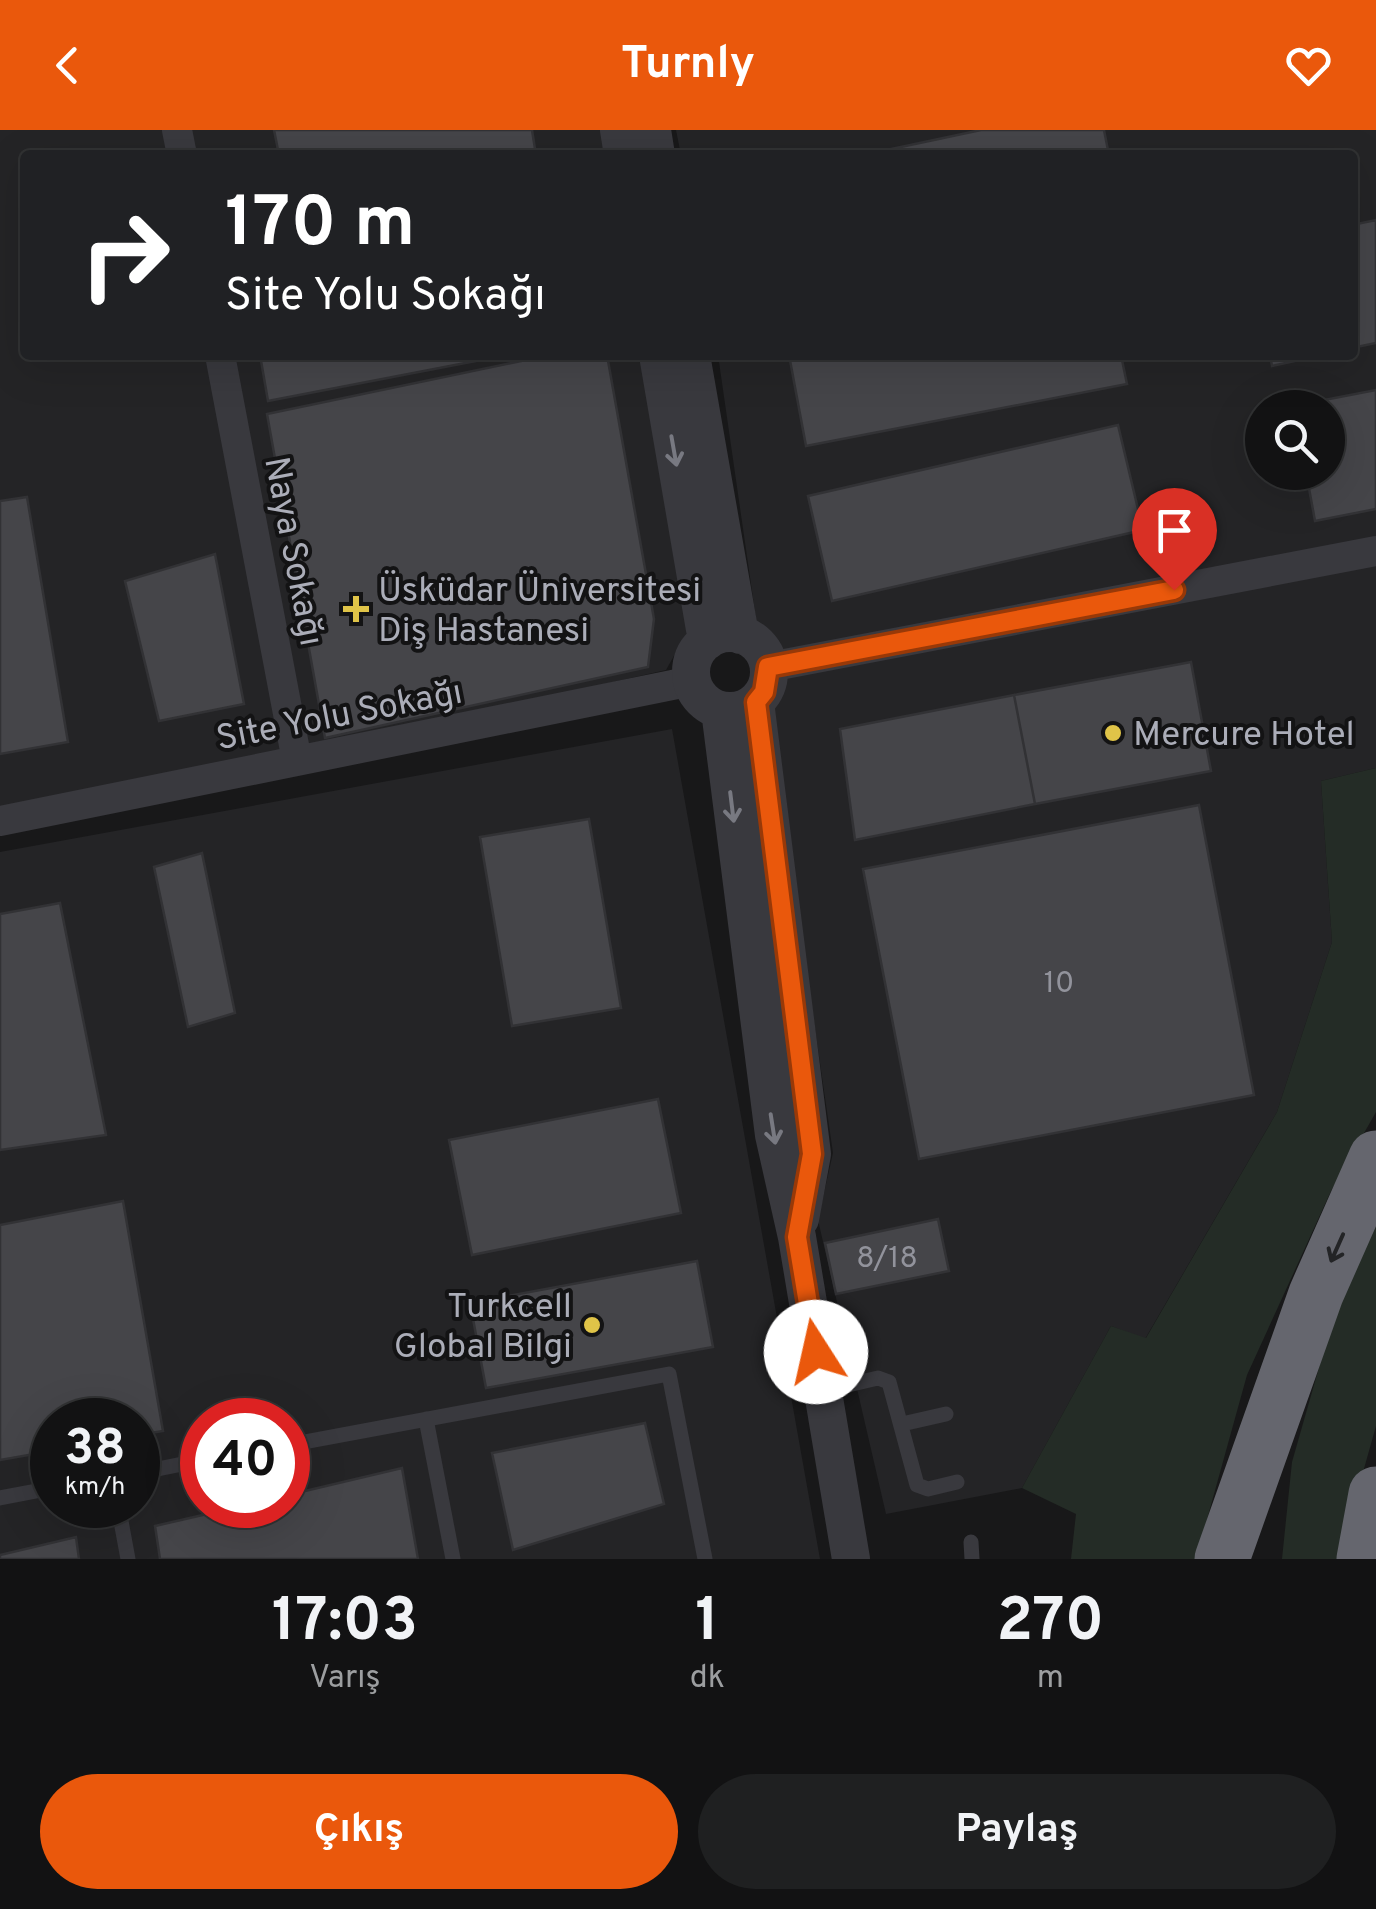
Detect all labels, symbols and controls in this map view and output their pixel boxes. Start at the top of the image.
text: Turnly [621,37,755,94]
icon: back [40,38,95,93]
icon: heart [1281,38,1336,93]
text: 170 m [225,182,415,271]
icon: right [60,190,190,320]
text: Site Yolu Sokağı [225,269,546,326]
map controls [1245,390,1345,490]
button: search [1245,390,1345,490]
one-way arrow [665,434,684,467]
street label: Naya Sokağı [252,453,332,650]
pin [1132,488,1217,591]
icon: arrive [1147,503,1202,558]
place label: Üsküdar Üniversitesi Diş Hastanesi [378,570,701,654]
marker: Üsküdar Üniversitesi Diş Hastanesi [343,596,369,622]
street label: Site Yolu Sokağı [213,672,466,762]
place label: Mercure Hotel [1133,714,1355,758]
marker: Mercure Hotel [1102,722,1124,744]
one-way arrow [723,790,742,822]
house number: 10 [1044,966,1074,1003]
one-way arrow [765,1112,783,1145]
one-way arrow [1327,1232,1345,1263]
house number: 8/18 [856,1241,918,1278]
place label: Turkcell Global Bilgi [394,1286,572,1370]
position arrow [764,1300,868,1404]
marker: Turkcell Global Bilgi [581,1314,603,1336]
speed limit sign: 40 [180,1398,310,1528]
text: 38 [64,1419,126,1482]
text: km/h [65,1472,125,1504]
text: 17:03 [272,1586,418,1662]
text: 1 [695,1586,719,1662]
text: 270 [996,1586,1104,1662]
text: Varış [309,1659,380,1699]
text: dk [690,1659,725,1699]
text: m [1037,1659,1064,1699]
button: Çıkış [40,1774,678,1889]
button: Paylaş [698,1774,1336,1889]

